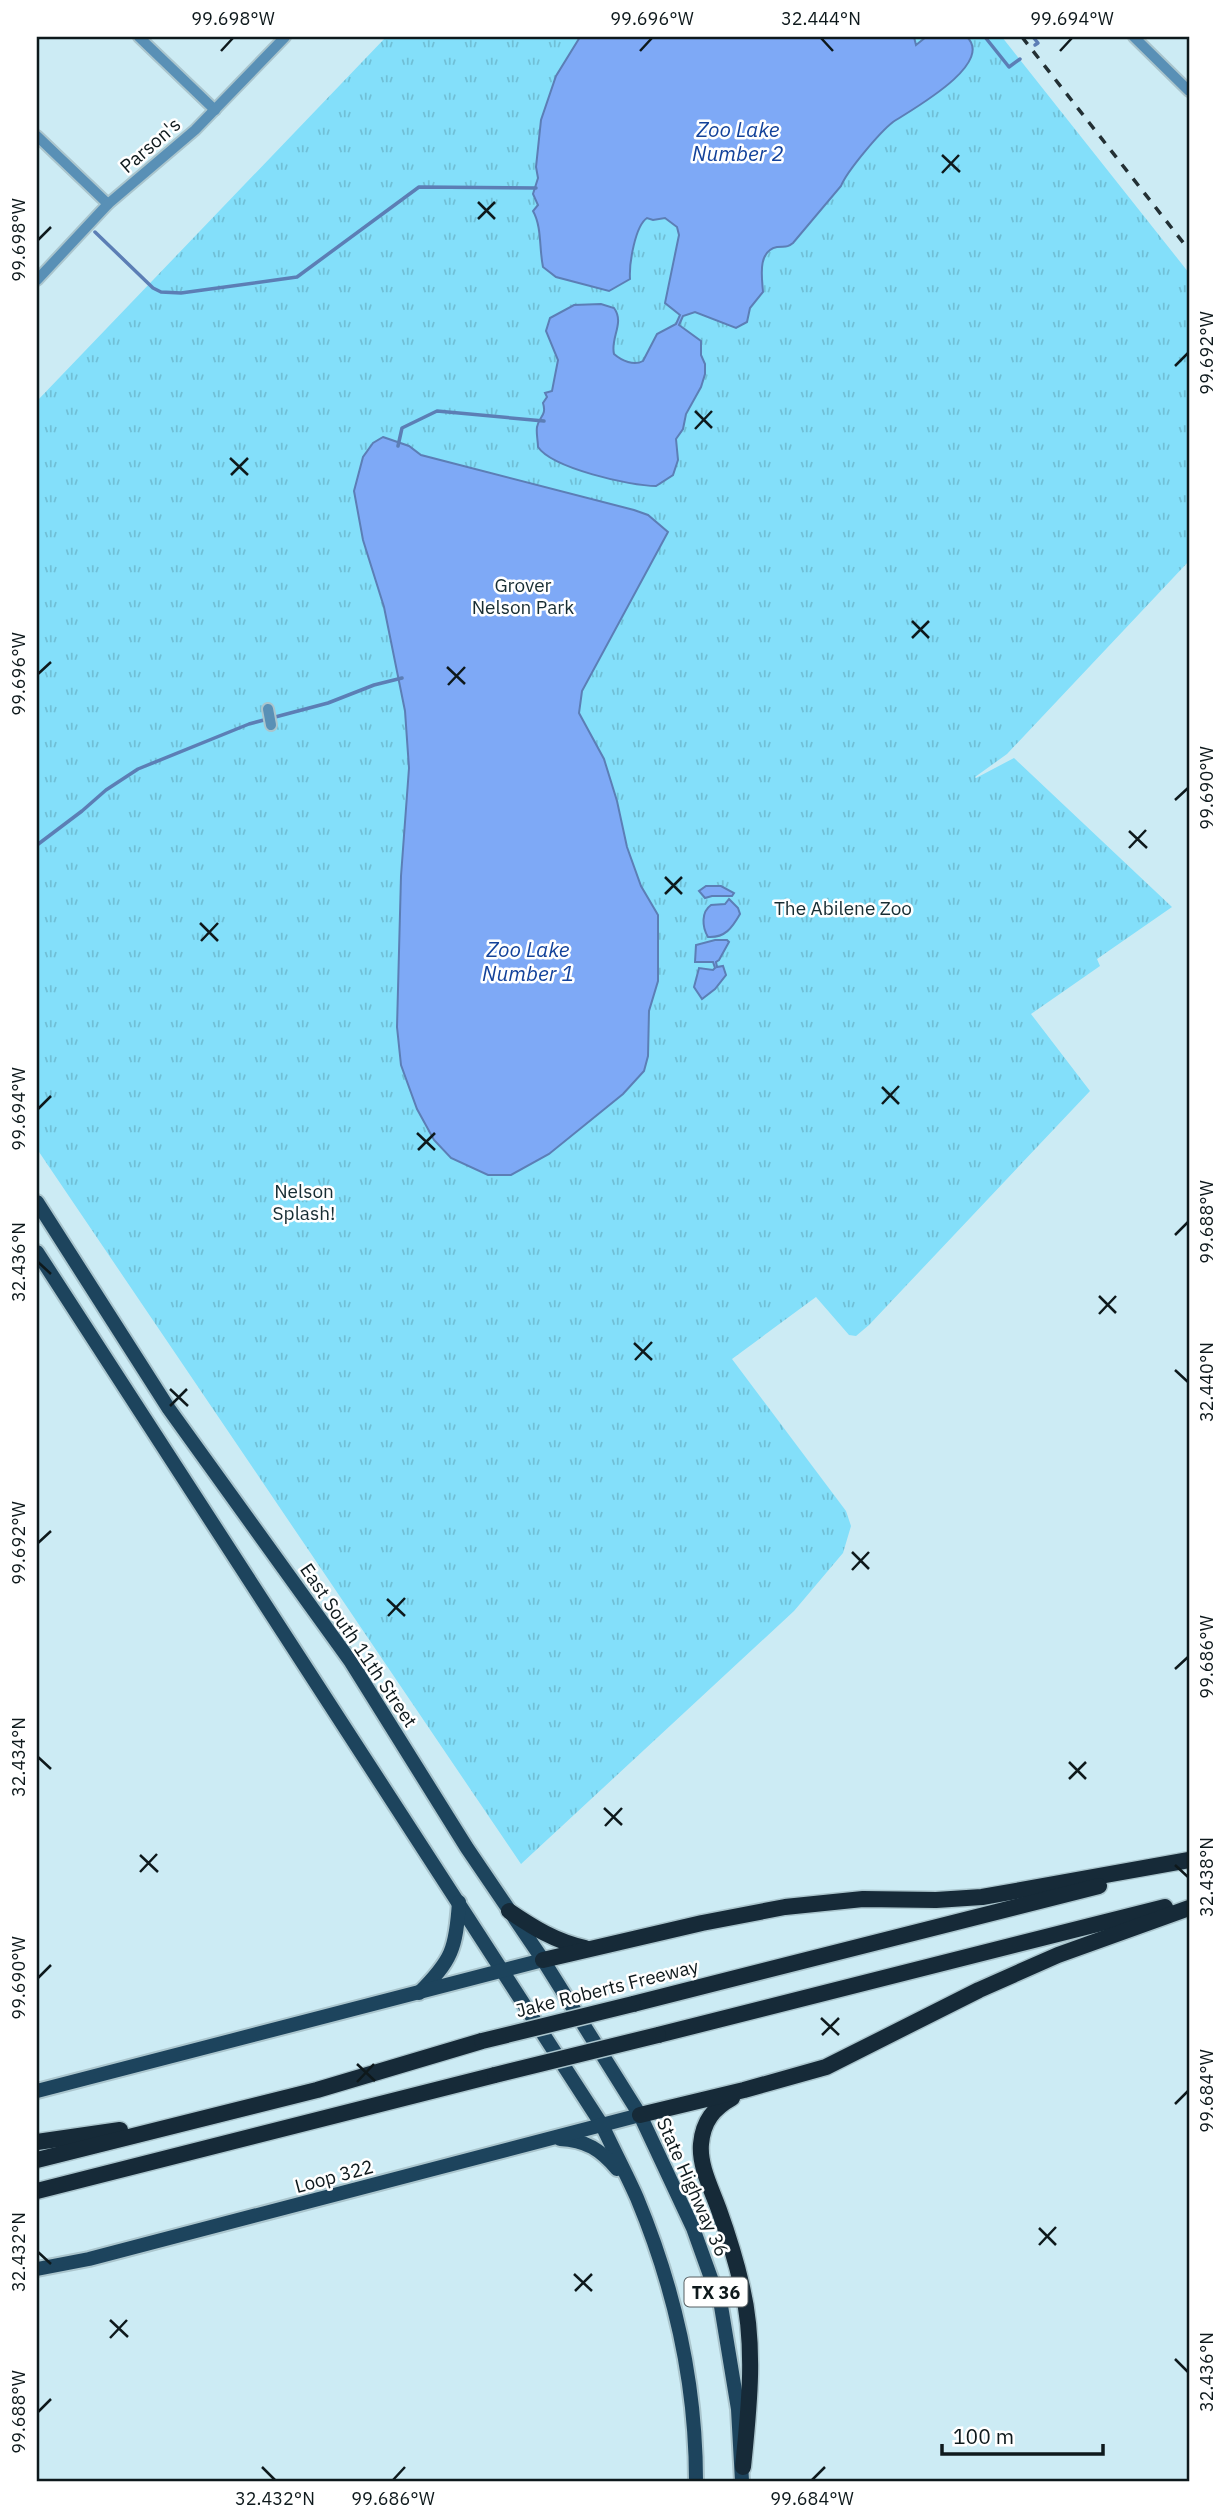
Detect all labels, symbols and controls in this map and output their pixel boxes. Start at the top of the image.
text: 99.698°W [191,7,275,30]
text: 99.696°W [610,7,694,30]
text: 32.444°N [781,7,861,30]
text: 99.694°W [1030,7,1114,30]
street label: Parson's [115,112,185,178]
water label: Zoo Lake Number 2 [692,115,784,167]
text: 99.698°W [7,198,30,282]
text: 99.692°W [1195,311,1218,395]
park label: Grover Nelson Park [472,573,574,619]
text: 99.696°W [7,632,30,716]
text: 99.690°W [1195,746,1218,830]
park label: The Abilene Zoo [774,896,912,920]
water label: Zoo Lake Number 1 [482,935,574,987]
text: 99.694°W [7,1067,30,1151]
park label: Nelson Splash! [273,1179,335,1225]
text: 99.688°W [1195,1180,1218,1264]
text: 32.436°N [7,1222,30,1302]
text: 32.440°N [1195,1342,1218,1422]
text: 99.692°W [7,1501,30,1585]
street label: East South 11th Street [295,1558,423,1732]
text: 99.686°W [1195,1615,1218,1699]
text: 32.434°N [7,1717,30,1797]
text: 32.438°N [1195,1837,1218,1917]
text: 99.690°W [7,1936,30,2020]
street label: Jake Roberts Freeway [513,1954,701,2022]
text: 99.684°W [1195,2049,1218,2133]
street label: State Highway 36 [652,2114,734,2260]
street label: Loop 322 [292,2154,376,2198]
text: 32.432°N [7,2212,30,2292]
road number: TX 36 [684,2278,748,2306]
text: 32.436°N [1195,2332,1218,2412]
text: 99.688°W [7,2370,30,2454]
scale bar [942,2413,1104,2457]
text: 100 m [953,2422,1014,2450]
text: 32.432°N [235,2487,315,2510]
text: 99.686°W [351,2487,435,2510]
text: 99.684°W [770,2487,854,2510]

